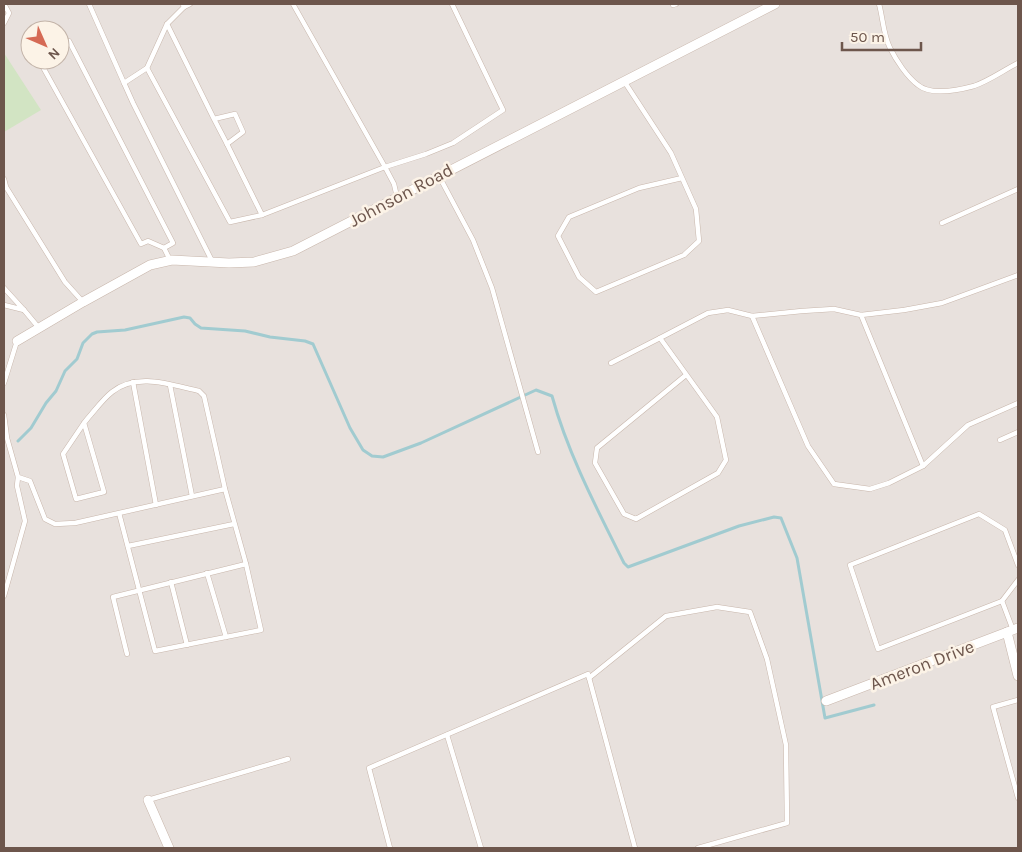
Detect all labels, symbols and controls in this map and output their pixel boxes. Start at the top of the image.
north arrow [20,20,70,70]
scale bar [842,20,921,52]
text: 50 m [850,28,885,46]
text: N [44,44,63,63]
street label: Johnson Road [345,158,457,232]
street label: Ameron Drive [867,635,977,695]

